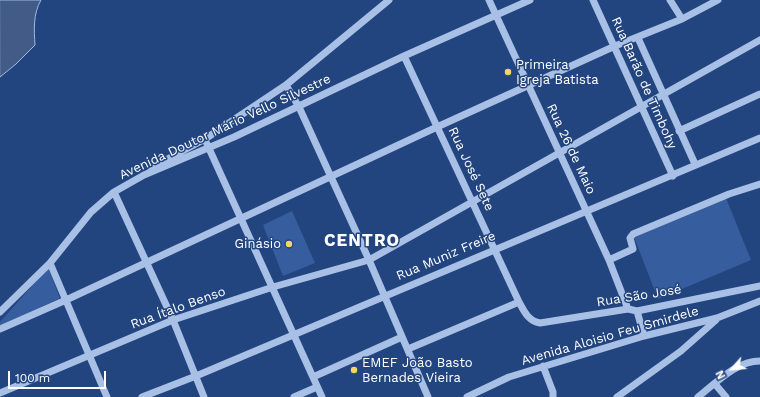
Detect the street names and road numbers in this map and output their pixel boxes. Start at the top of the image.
street label: Rua Barão de Timbohy [608,15,680,151]
street label: Avenida Doutor Mário Vello Silvestre [117,71,333,183]
street label: Rua 26 de Maio [543,101,599,197]
street label: Rua José Sete [445,125,497,213]
street label: Rua Muniz Freire [394,228,498,284]
street label: Rua São José [596,282,682,310]
street label: Rua Ítalo Benso [128,284,228,332]
street label: Avenida Aloisio Feu Smirdele [520,303,700,369]

